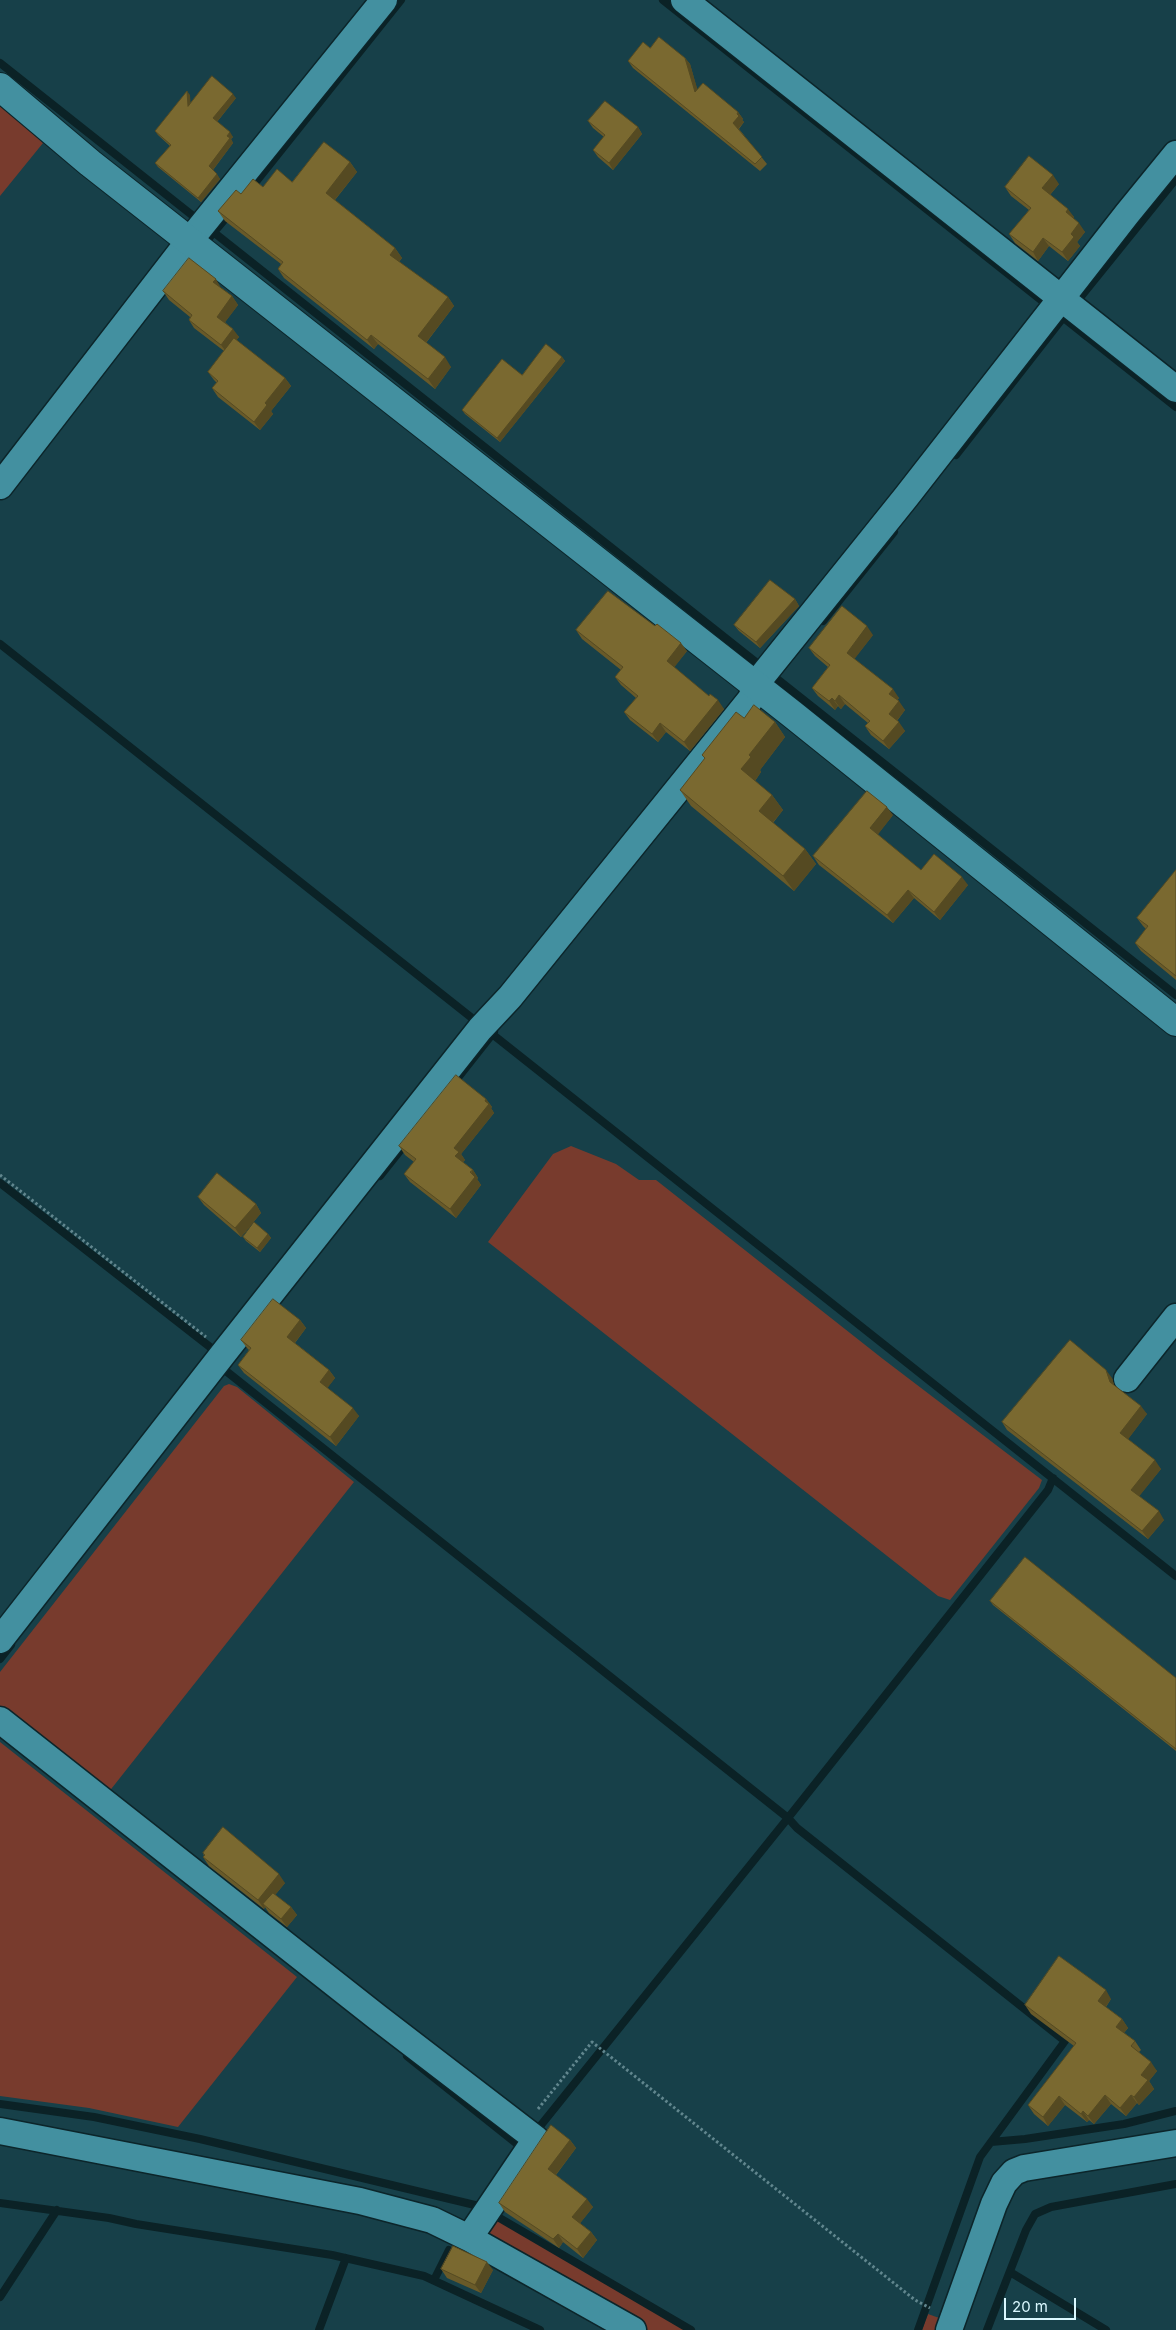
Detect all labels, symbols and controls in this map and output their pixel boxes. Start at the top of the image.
scale bar [1006,2288,1078,2320]
text: 20 m [1012,2297,1048,2316]

